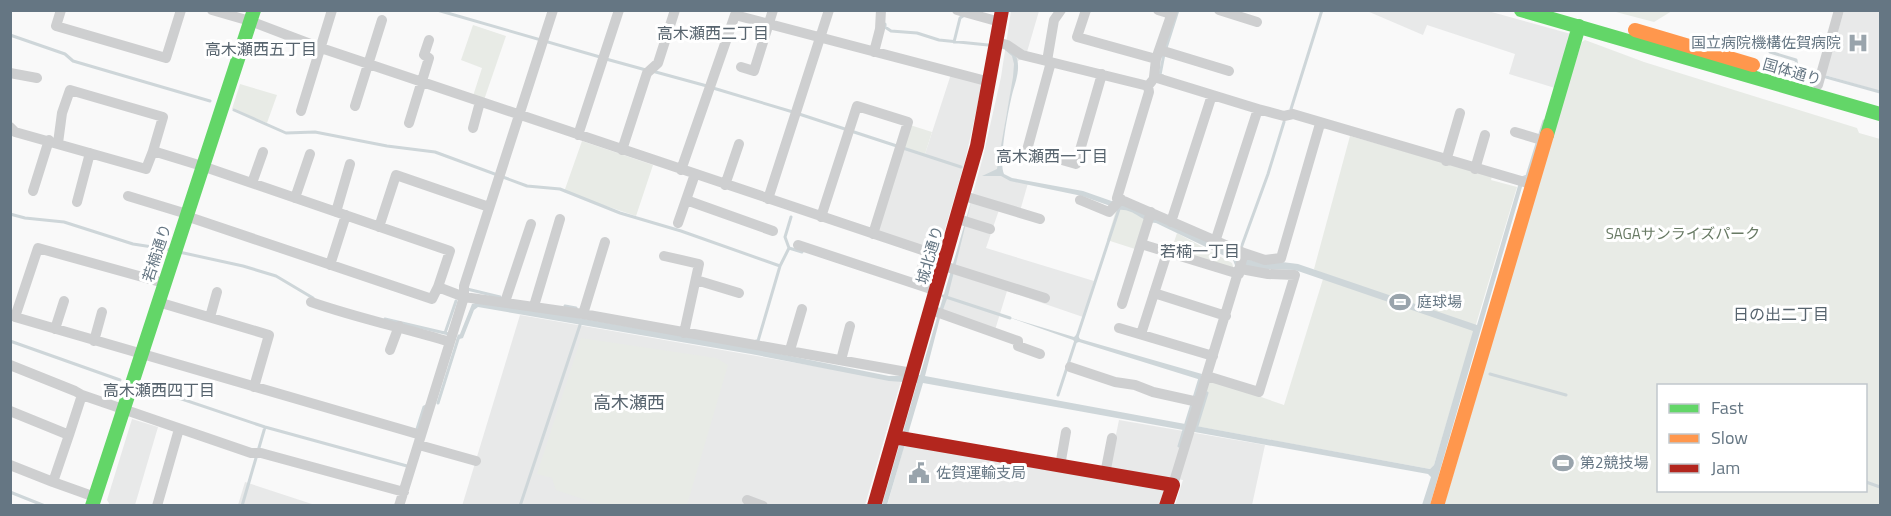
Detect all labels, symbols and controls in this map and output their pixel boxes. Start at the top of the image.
district label: 高木瀬西二丁目 [657,21,769,45]
place label: 国立病院機構佐賀病院 [1691,31,1841,54]
hospital icon: 国立病院機構佐賀病院 [1846,31,1870,55]
district label: 高木瀬西五丁目 [205,37,317,61]
street label: 国体通り [1760,52,1824,91]
district label: 高木瀬西一丁目 [996,144,1108,168]
street label: 若楠通り [136,221,177,285]
park label: SAGAサンライズパーク [1606,222,1760,245]
street label: 城北通り [910,223,949,287]
district label: 若楠一丁目 [1160,239,1240,263]
sports icon: 庭球場 [1388,290,1412,314]
place label: 庭球場 [1417,290,1462,313]
district label: 日の出二丁目 [1733,302,1829,326]
district label: 高木瀬西四丁目 [103,378,215,402]
legend [1657,384,1867,492]
district label: 高木瀬西 [593,389,665,416]
text: Fast [1711,394,1744,421]
text: Slow [1711,424,1748,451]
sports icon: 第2競技場 [1551,451,1575,475]
place label: 第2競技場 [1580,451,1648,474]
text: Jam [1711,454,1740,481]
public building icon: 佐賀運輸支局 [907,461,931,485]
place label: 佐賀運輸支局 [936,461,1026,484]

